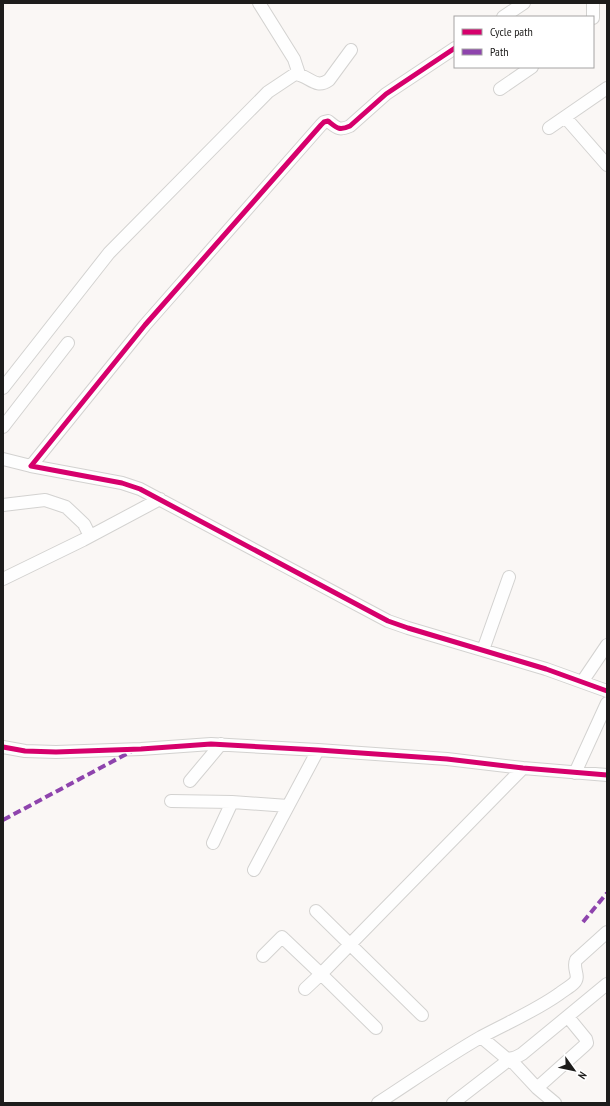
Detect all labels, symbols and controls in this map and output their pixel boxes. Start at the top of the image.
legend [454,16,594,68]
text: Cycle path [490,24,533,39]
text: Path [490,44,508,59]
north arrow [554,1050,594,1090]
text: N [575,1069,590,1082]

